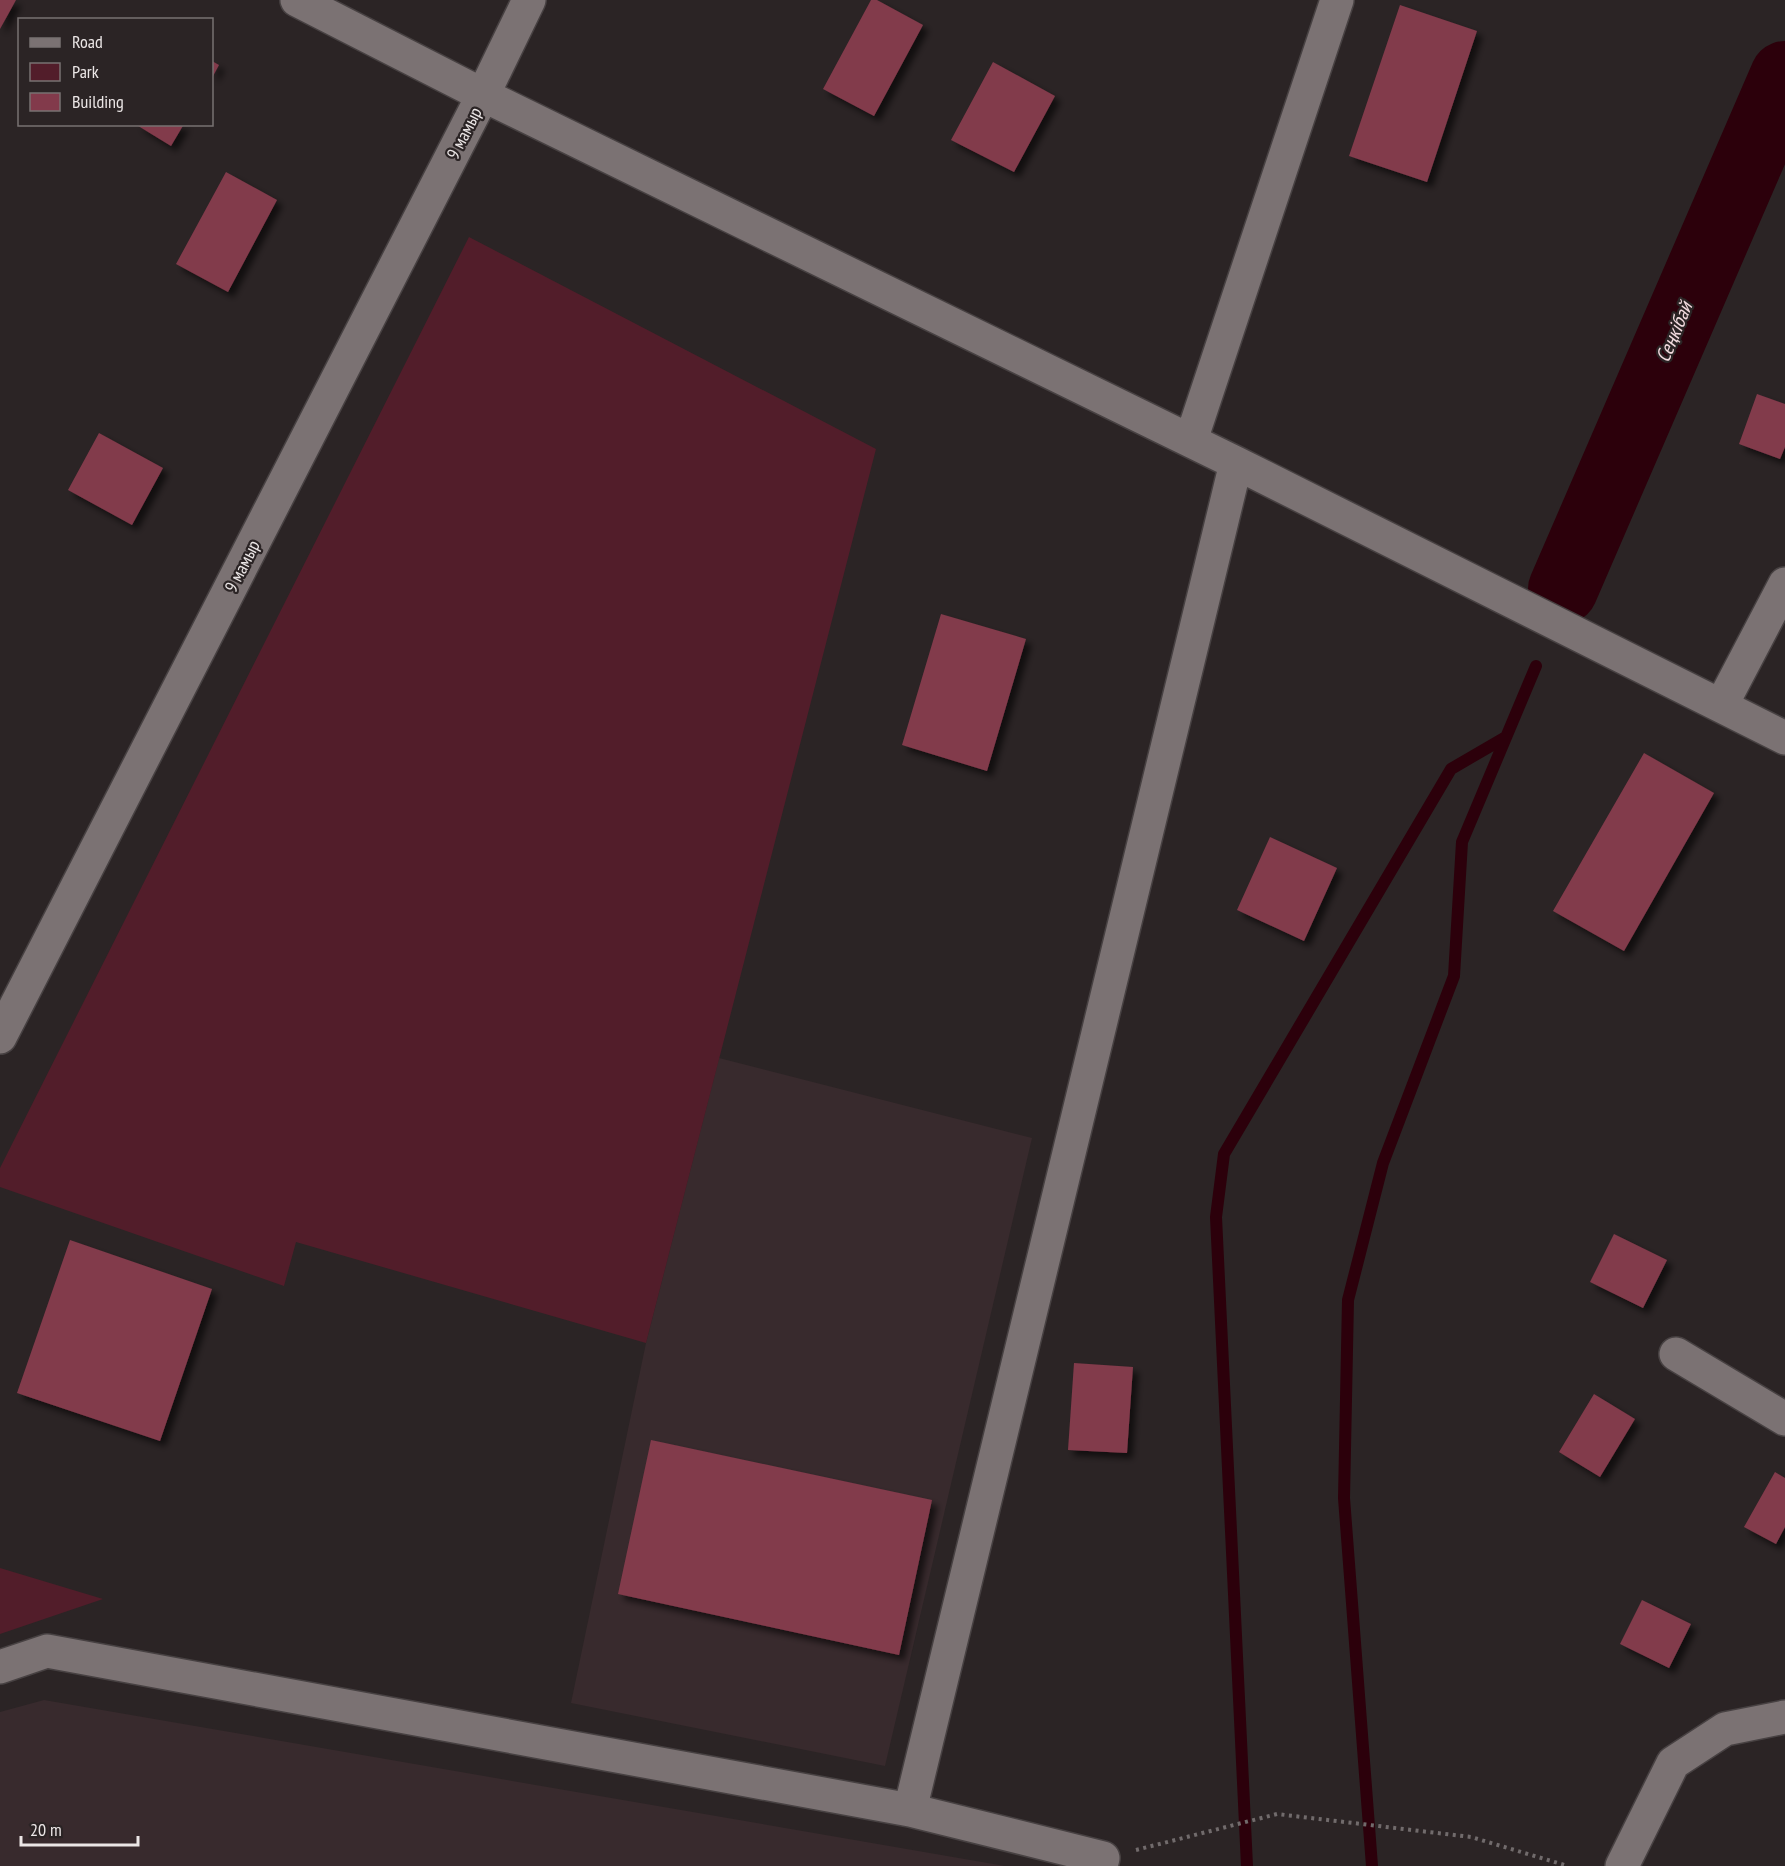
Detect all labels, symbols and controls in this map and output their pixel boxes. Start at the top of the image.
legend [18,18,213,126]
text: Road [72,30,103,53]
text: Park [72,60,99,83]
text: Building [72,90,124,113]
street label: 9 мамыр [441,103,487,163]
water label: Сеңкібай [1650,296,1699,366]
street label: 9 мамыр [219,536,265,596]
scale bar [21,1809,138,1847]
text: 20 m [30,1818,62,1841]

